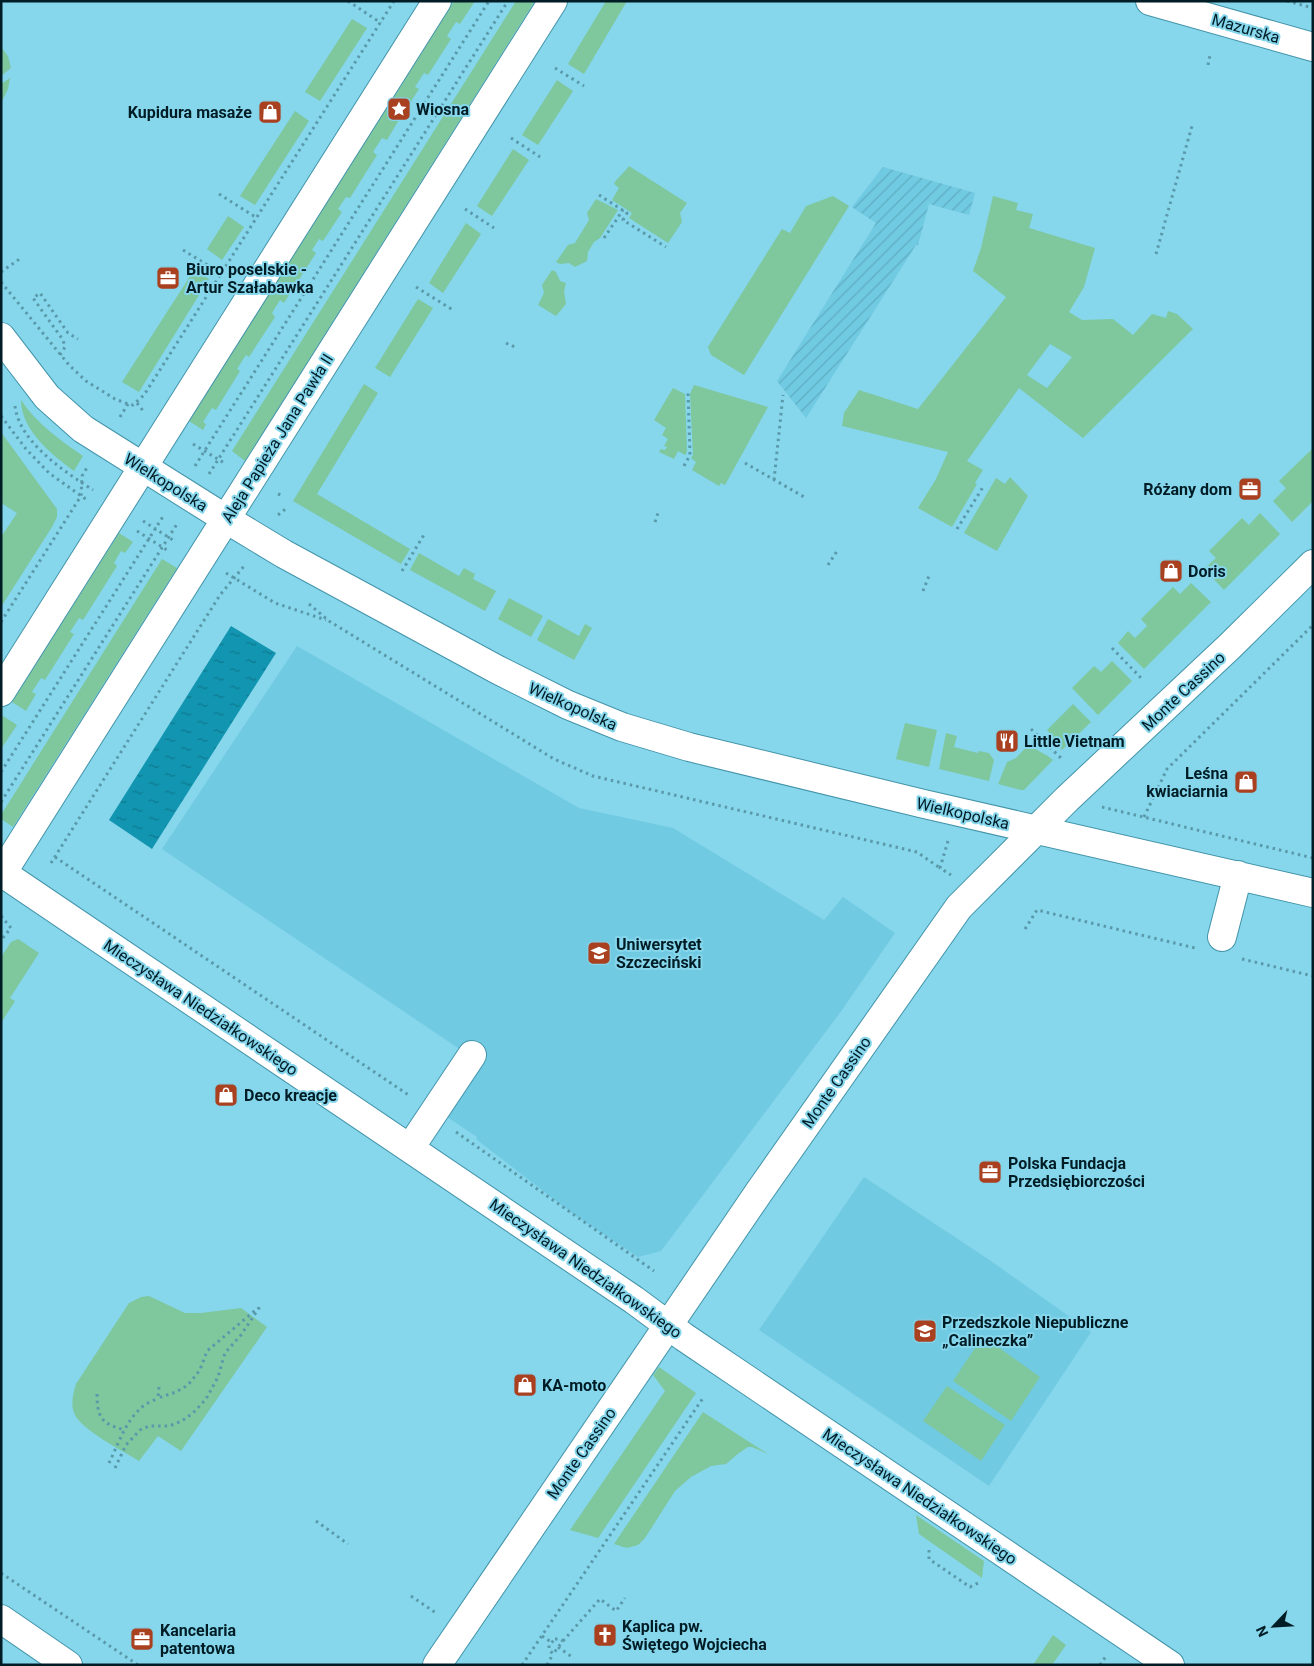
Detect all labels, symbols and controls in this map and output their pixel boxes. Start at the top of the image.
street label: Mazurska [1210,10,1282,47]
place icon: Wiosna [386,96,412,122]
shop icon: Kupidura masaże [257,99,283,125]
place label: Wiosna [416,100,469,119]
place label: Kupidura masaże [128,103,252,122]
place label: Biuro poselskie - Artur Szałabawka [186,260,314,297]
office icon: Biuro poselskie - Artur Szałabawka [155,265,181,291]
street label: Aleja Papieża Jana Pawła II [218,350,337,526]
street label: Wielkopolska [121,449,211,516]
office icon: Różany dom [1237,476,1263,502]
place label: Różany dom [1143,480,1232,499]
shop icon: Doris [1158,558,1184,584]
place label: Doris [1188,562,1226,581]
street label: Monte Cassino [1138,648,1229,735]
street label: Wielkopolska [526,679,620,734]
restaurant icon: Little Vietnam [994,728,1020,754]
place label: Little Vietnam [1024,732,1125,751]
place label: Leśna kwiaciarnia [1146,764,1228,801]
shop icon: Leśna kwiaciarnia [1233,769,1259,795]
street label: Wielkopolska [915,794,1011,833]
street label: Mieczysława Niedziałkowskiego [100,935,301,1080]
place label: Uniwersytet Szczeciński [616,935,702,972]
school or university icon: Uniwersytet Szczeciński [586,940,612,966]
street label: Monte Cassino [798,1033,875,1132]
shop icon: Deco kreacje [213,1082,239,1108]
place label: Deco kreacje [244,1086,337,1105]
place label: Polska Fundacja Przedsiębiorczości [1008,1154,1145,1191]
office icon: Polska Fundacja Przedsiębiorczości [977,1159,1003,1185]
street label: Mieczysława Niedziałkowskiego [486,1195,685,1342]
place label: Przedszkole Niepubliczne „Calineczka” [942,1313,1129,1350]
school or university icon: Przedszkole Niepubliczne „Calineczka” [912,1318,938,1344]
shop icon: KA-moto [512,1372,538,1398]
place label: KA-moto [542,1376,606,1395]
street label: Monte Cassino [543,1404,620,1503]
street label: Mieczysława Niedziałkowskiego [819,1424,1020,1569]
north arrow [1249,1601,1299,1651]
place label: Kaplica pw. Świętego Wojciecha [622,1617,767,1654]
place label: Kancelaria patentowa [160,1621,237,1658]
church icon: Kaplica pw. Świętego Wojciecha [592,1622,618,1648]
text: N [1253,1624,1272,1639]
office icon: Kancelaria patentowa [129,1626,155,1652]

